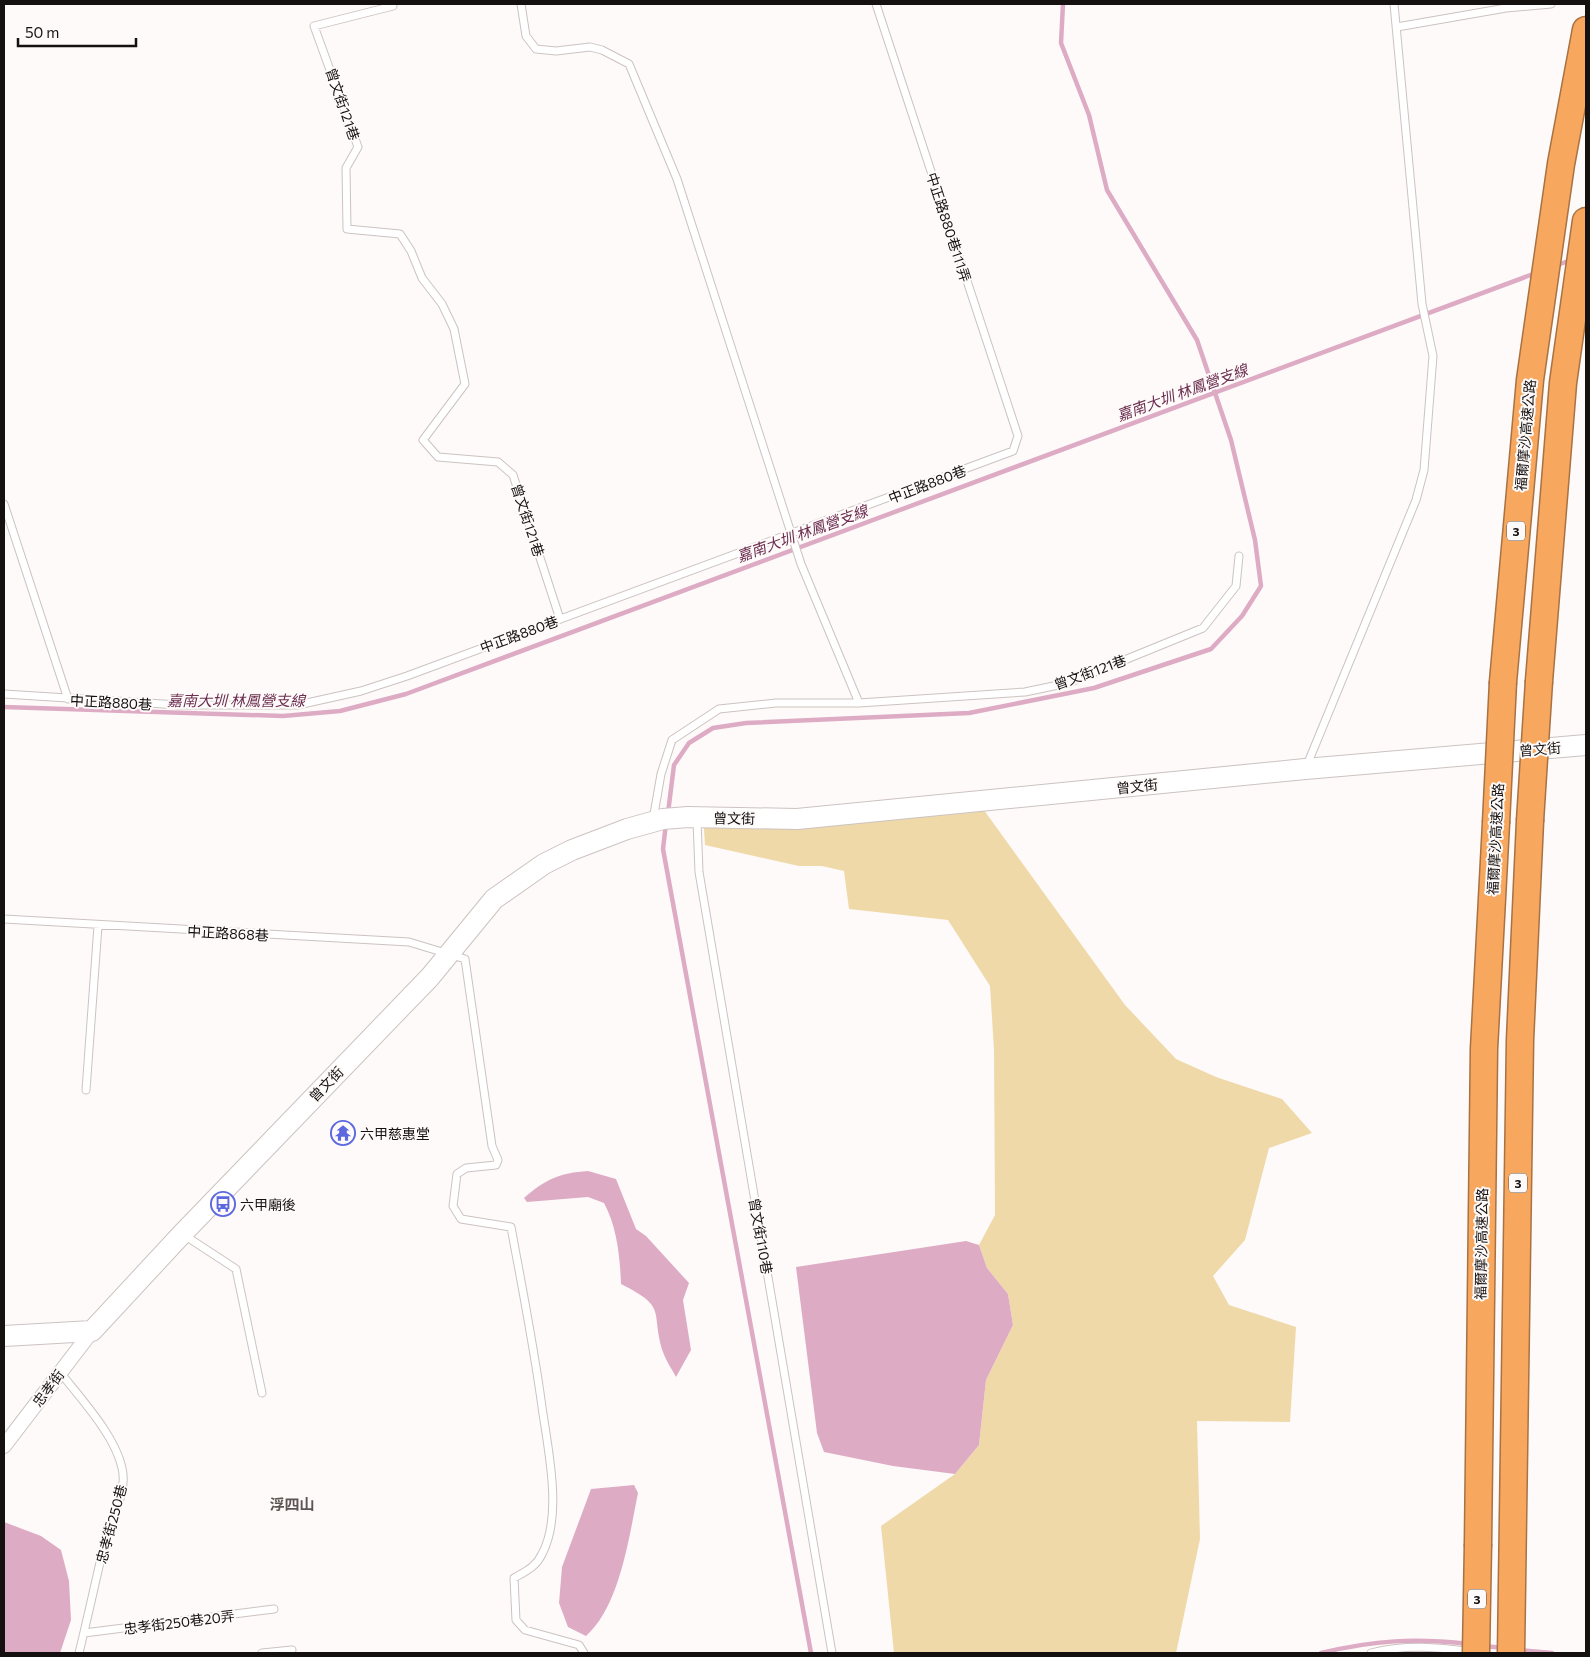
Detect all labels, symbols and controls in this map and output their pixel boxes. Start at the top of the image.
scale bar [18,15,135,47]
text: 50 m [25,23,59,41]
street label: 曾文街121巷 [323,65,363,143]
street label: 中正路880巷111弄 [923,170,975,284]
water label: 嘉南大圳 林鳳營支線 [1114,359,1252,424]
street label: 福爾摩沙高速公路 [1512,378,1538,492]
street label: 中正路880巷 [886,461,968,507]
street label: 曾文街121巷 [508,481,548,559]
water label: 嘉南大圳 林鳳營支線 [734,500,872,565]
road number: 3 [1507,522,1525,540]
street label: 中正路880巷 [477,612,561,656]
street label: 曾文街121巷 [1052,651,1128,693]
street label: 中正路880巷 [70,691,152,713]
water label: 嘉南大圳 林鳳營支線 [167,691,307,709]
street label: 曾文街 [1518,739,1562,759]
street label: 曾文街 [1115,775,1159,797]
street label: 福爾摩沙高速公路 [1484,783,1506,895]
street label: 曾文街 [713,809,755,827]
street label: 中正路868巷 [187,922,269,944]
street label: 曾文街 [305,1063,347,1105]
temple icon: 六甲慈惠堂 [330,1120,356,1146]
place label: 六甲慈惠堂 [360,1125,430,1142]
road number: 3 [1509,1174,1527,1192]
street label: 福爾摩沙高速公路 [1472,1188,1490,1300]
bus stop icon: 六甲廟後 [210,1191,236,1217]
place label: 六甲廟後 [240,1196,296,1213]
street label: 曾文街110巷 [746,1197,776,1275]
street label: 忠孝街 [29,1366,67,1410]
street label: 忠孝街250巷 [92,1483,130,1565]
district label: 浮四山 [269,1495,315,1513]
road number: 3 [1468,1590,1486,1608]
street label: 忠孝街250巷20弄 [122,1607,236,1637]

